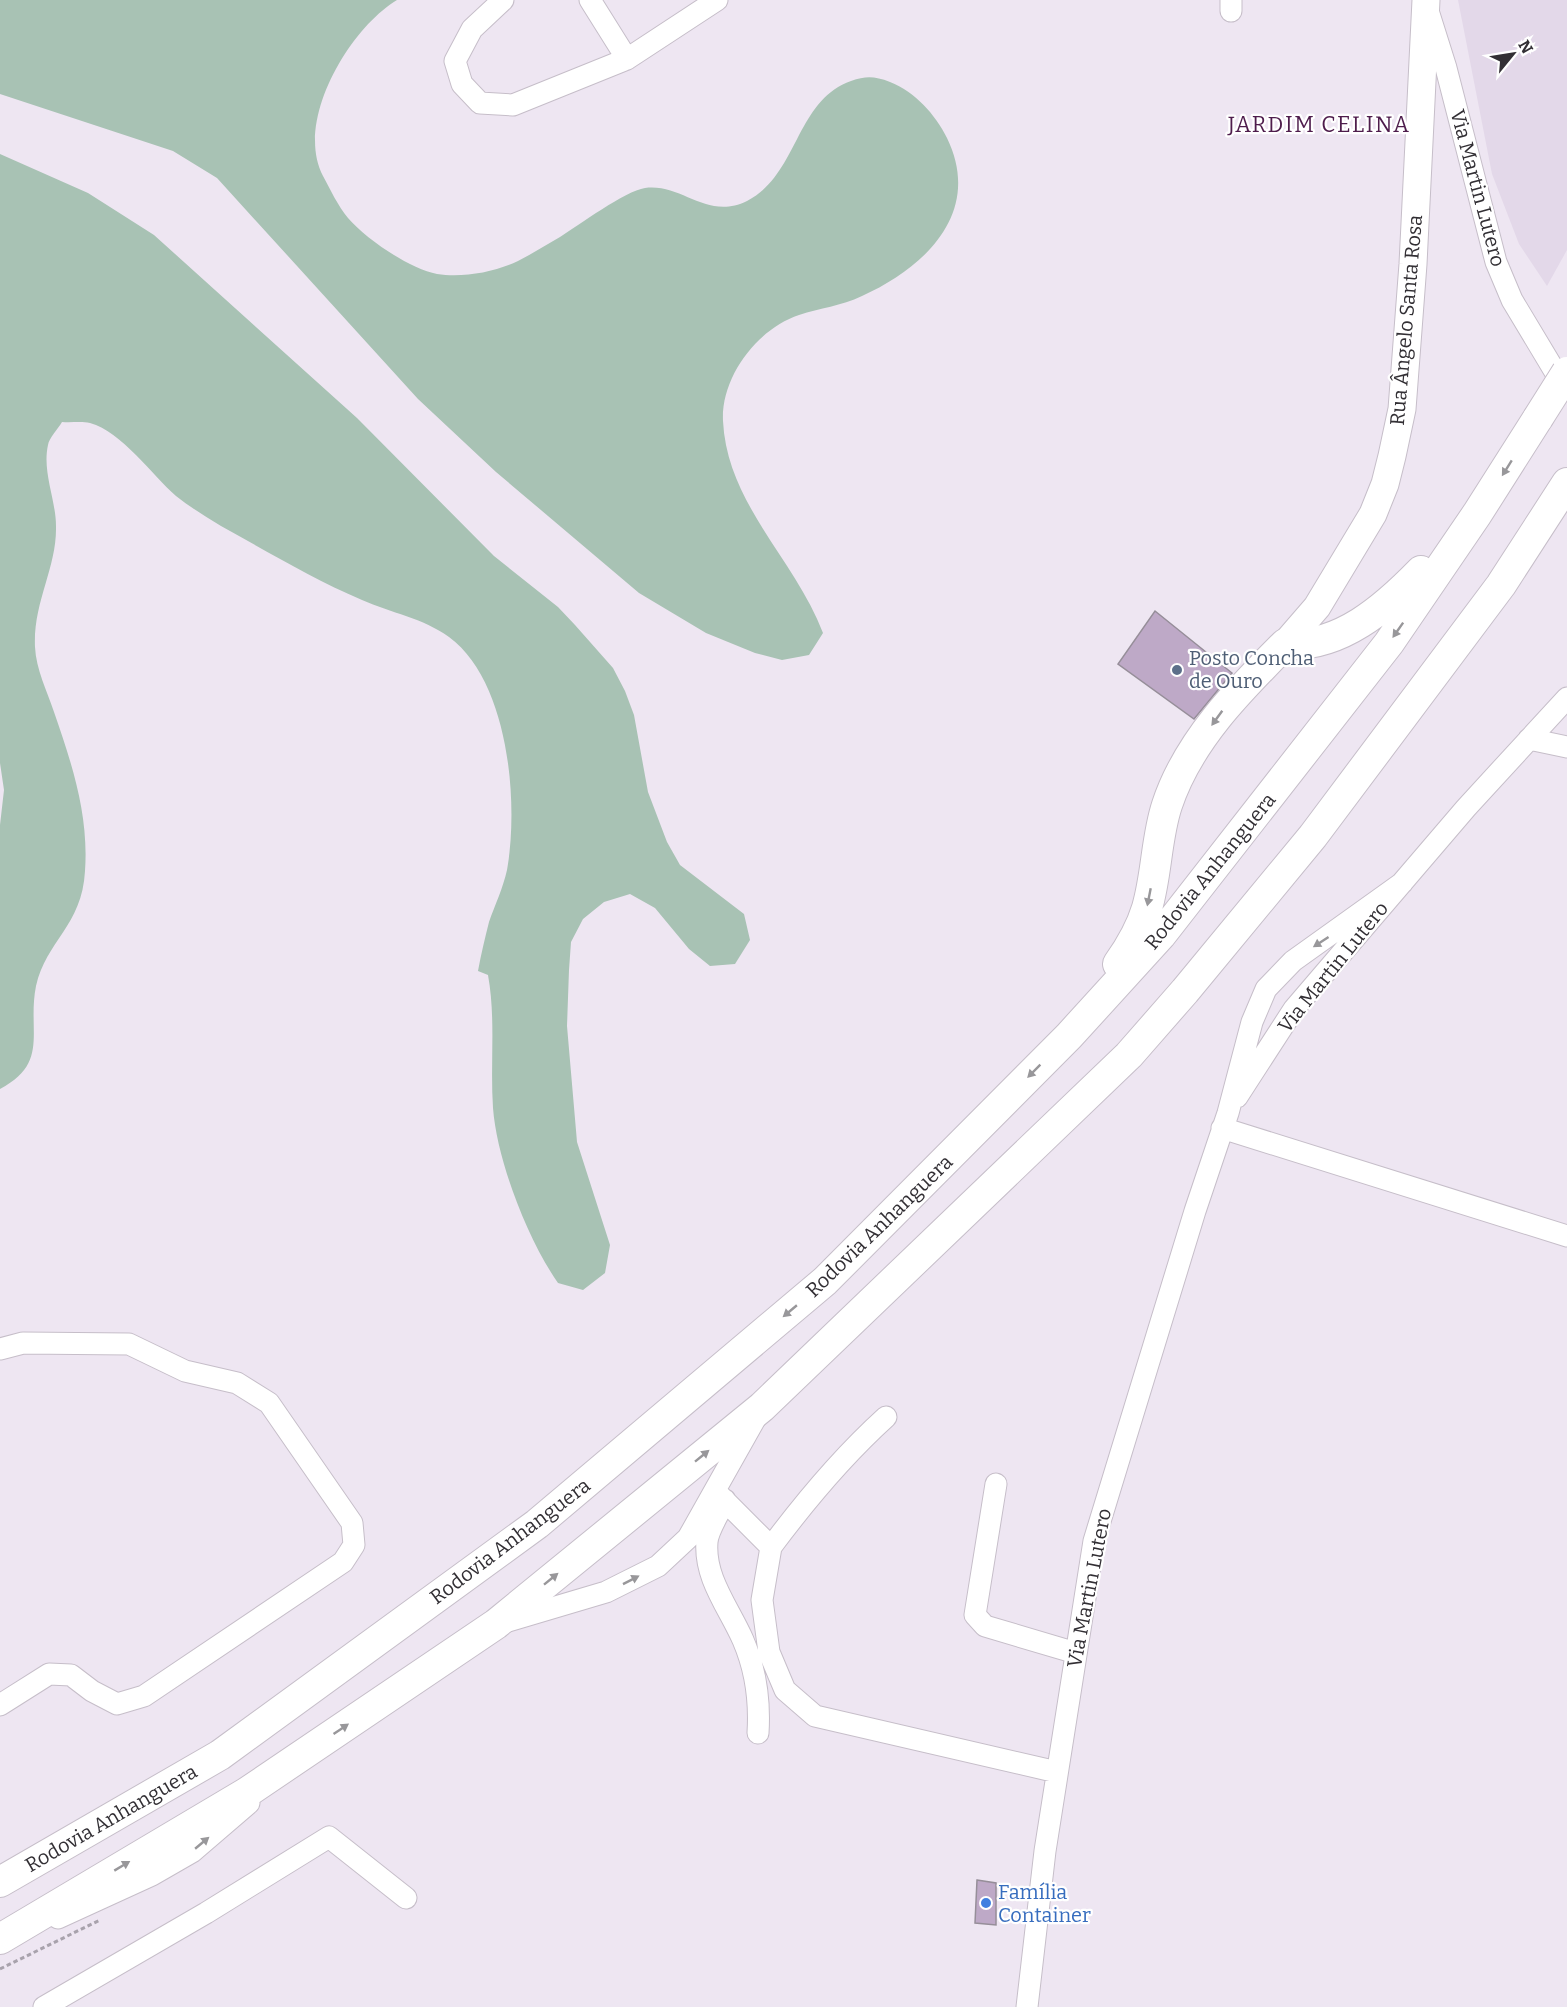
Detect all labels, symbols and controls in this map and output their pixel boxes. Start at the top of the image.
north arrow [1483,24,1543,84]
text: N [1514,37,1537,57]
street label: Via Martin Lutero [1445,107,1511,269]
district label: JARDIM CELINA [1227,111,1410,138]
street label: Rua Ângelo Santa Rosa [1385,214,1427,426]
one-way arrow [1501,460,1512,476]
one-way arrow [1392,621,1404,637]
place label: Posto Concha de Ouro [1189,646,1314,693]
marker: Posto Concha de Ouro [1170,663,1184,677]
one-way arrow [1212,711,1224,726]
street label: Rodovia Anhanguera [1140,788,1281,954]
one-way arrow [1144,888,1153,907]
street label: Via Martin Lutero [1273,897,1393,1037]
one-way arrow [1313,936,1329,947]
one-way arrow [1027,1064,1041,1078]
street label: Rodovia Anhanguera [801,1150,957,1302]
one-way arrow [783,1304,798,1317]
one-way arrow [694,1450,709,1463]
street label: Rodovia Anhanguera [425,1473,595,1609]
street label: Via Martin Lutero [1062,1506,1116,1670]
one-way arrow [543,1573,559,1586]
one-way arrow [622,1575,639,1584]
one-way arrow [333,1724,349,1735]
street label: Rodovia Anhanguera [21,1759,201,1877]
one-way arrow [194,1836,210,1849]
one-way arrow [114,1861,131,1871]
place label: Família Container [998,1880,1091,1927]
marker: Família Container [979,1896,993,1910]

